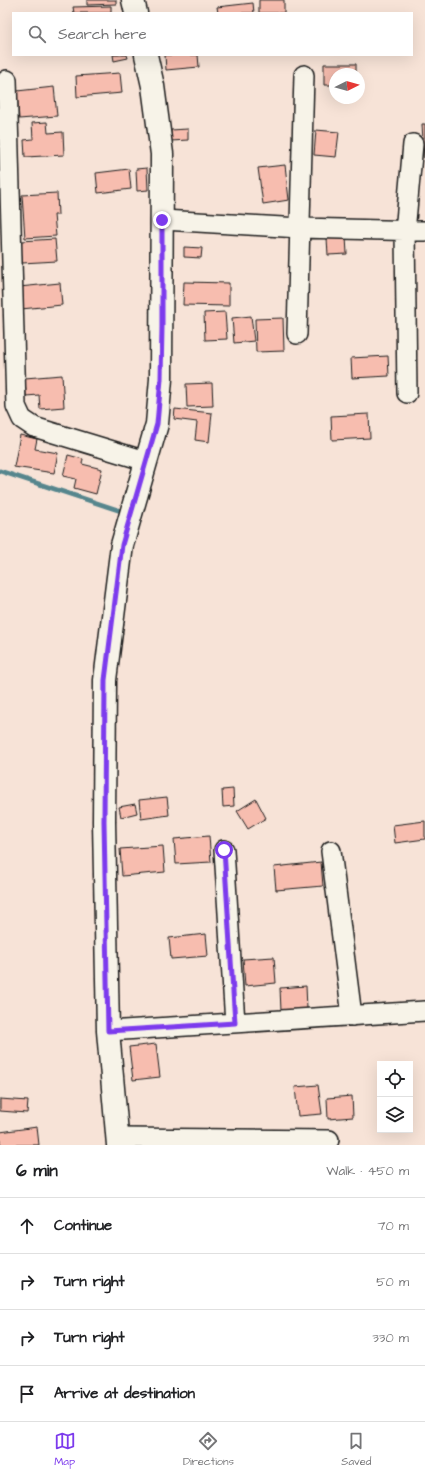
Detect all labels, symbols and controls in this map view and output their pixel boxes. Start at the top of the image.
search box [12,12,413,56]
icon: search [26,23,48,45]
text: Search here [58,24,147,45]
north arrow [329,68,365,104]
route end [153,211,171,229]
route start [215,841,233,859]
map controls [377,1061,413,1133]
button: locate [377,1061,413,1097]
button: layers [377,1097,413,1133]
text: 6 min [16,1159,58,1183]
text: Walk · 450 m [326,1162,409,1180]
icon: ahead [16,1215,38,1237]
text: Continue [54,1215,112,1236]
text: 70 m [377,1217,409,1235]
icon: right [16,1271,38,1293]
text: Turn right [54,1271,125,1292]
text: 50 m [376,1273,409,1291]
icon: right [16,1327,38,1349]
text: Turn right [54,1327,125,1348]
text: 330 m [372,1329,409,1347]
icon: arrive [16,1383,38,1405]
text: Arrive at destination [54,1383,195,1404]
tab: Map [54,1430,76,1469]
tab: Directions [183,1430,234,1469]
tab: Saved [341,1430,371,1469]

